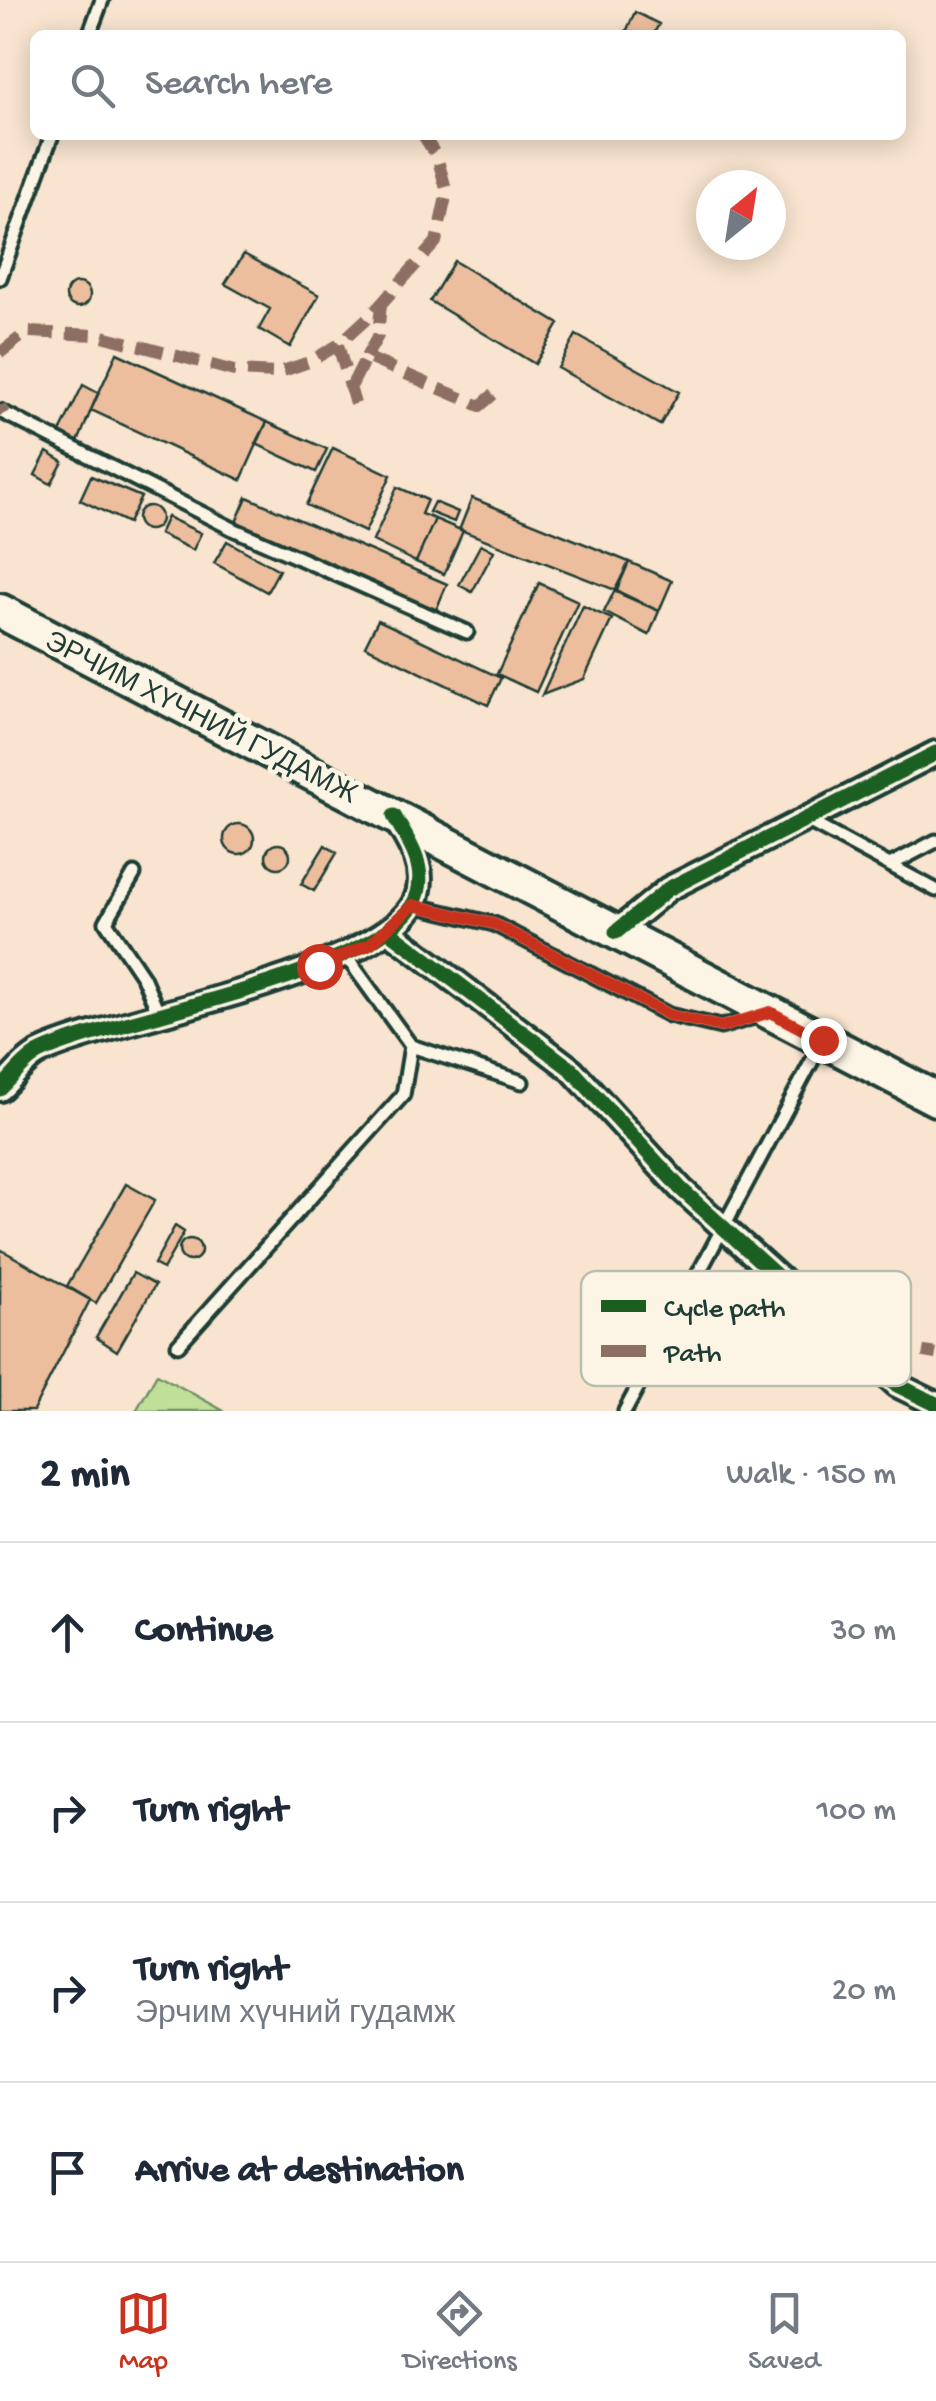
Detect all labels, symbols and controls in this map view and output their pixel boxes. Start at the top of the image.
search box [30,30,906,140]
icon: search [65,58,120,113]
text: Search here [145,63,332,107]
north arrow [696,170,786,260]
street label: ЭРЧИМ ХҮЧНИЙ ГУДАМЖ [38,624,363,813]
route start [297,944,343,990]
route end [801,1018,847,1064]
legend [581,1271,911,1386]
text: Cycle path [664,1294,786,1327]
text: Path [663,1339,721,1372]
text: 2 min [40,1452,129,1501]
text: Walk · 150 m [726,1457,896,1495]
icon: ahead [40,1605,95,1660]
text: Continue [135,1610,273,1654]
text: 30 m [831,1613,896,1651]
icon: right [40,1785,95,1840]
text: Turn right [135,1790,287,1834]
text: 100 m [816,1793,896,1831]
text: Turn right [135,1949,287,1993]
icon: right [40,1965,95,2020]
text: 20 m [832,1973,896,2011]
text: Эрчим хүчний гудамж [135,1997,455,2035]
icon: arrive [40,2145,95,2200]
text: Arrive at destination [135,2150,464,2194]
tab: Map [116,2286,171,2379]
tab: Directions [403,2286,517,2379]
tab: Saved [748,2286,820,2379]

